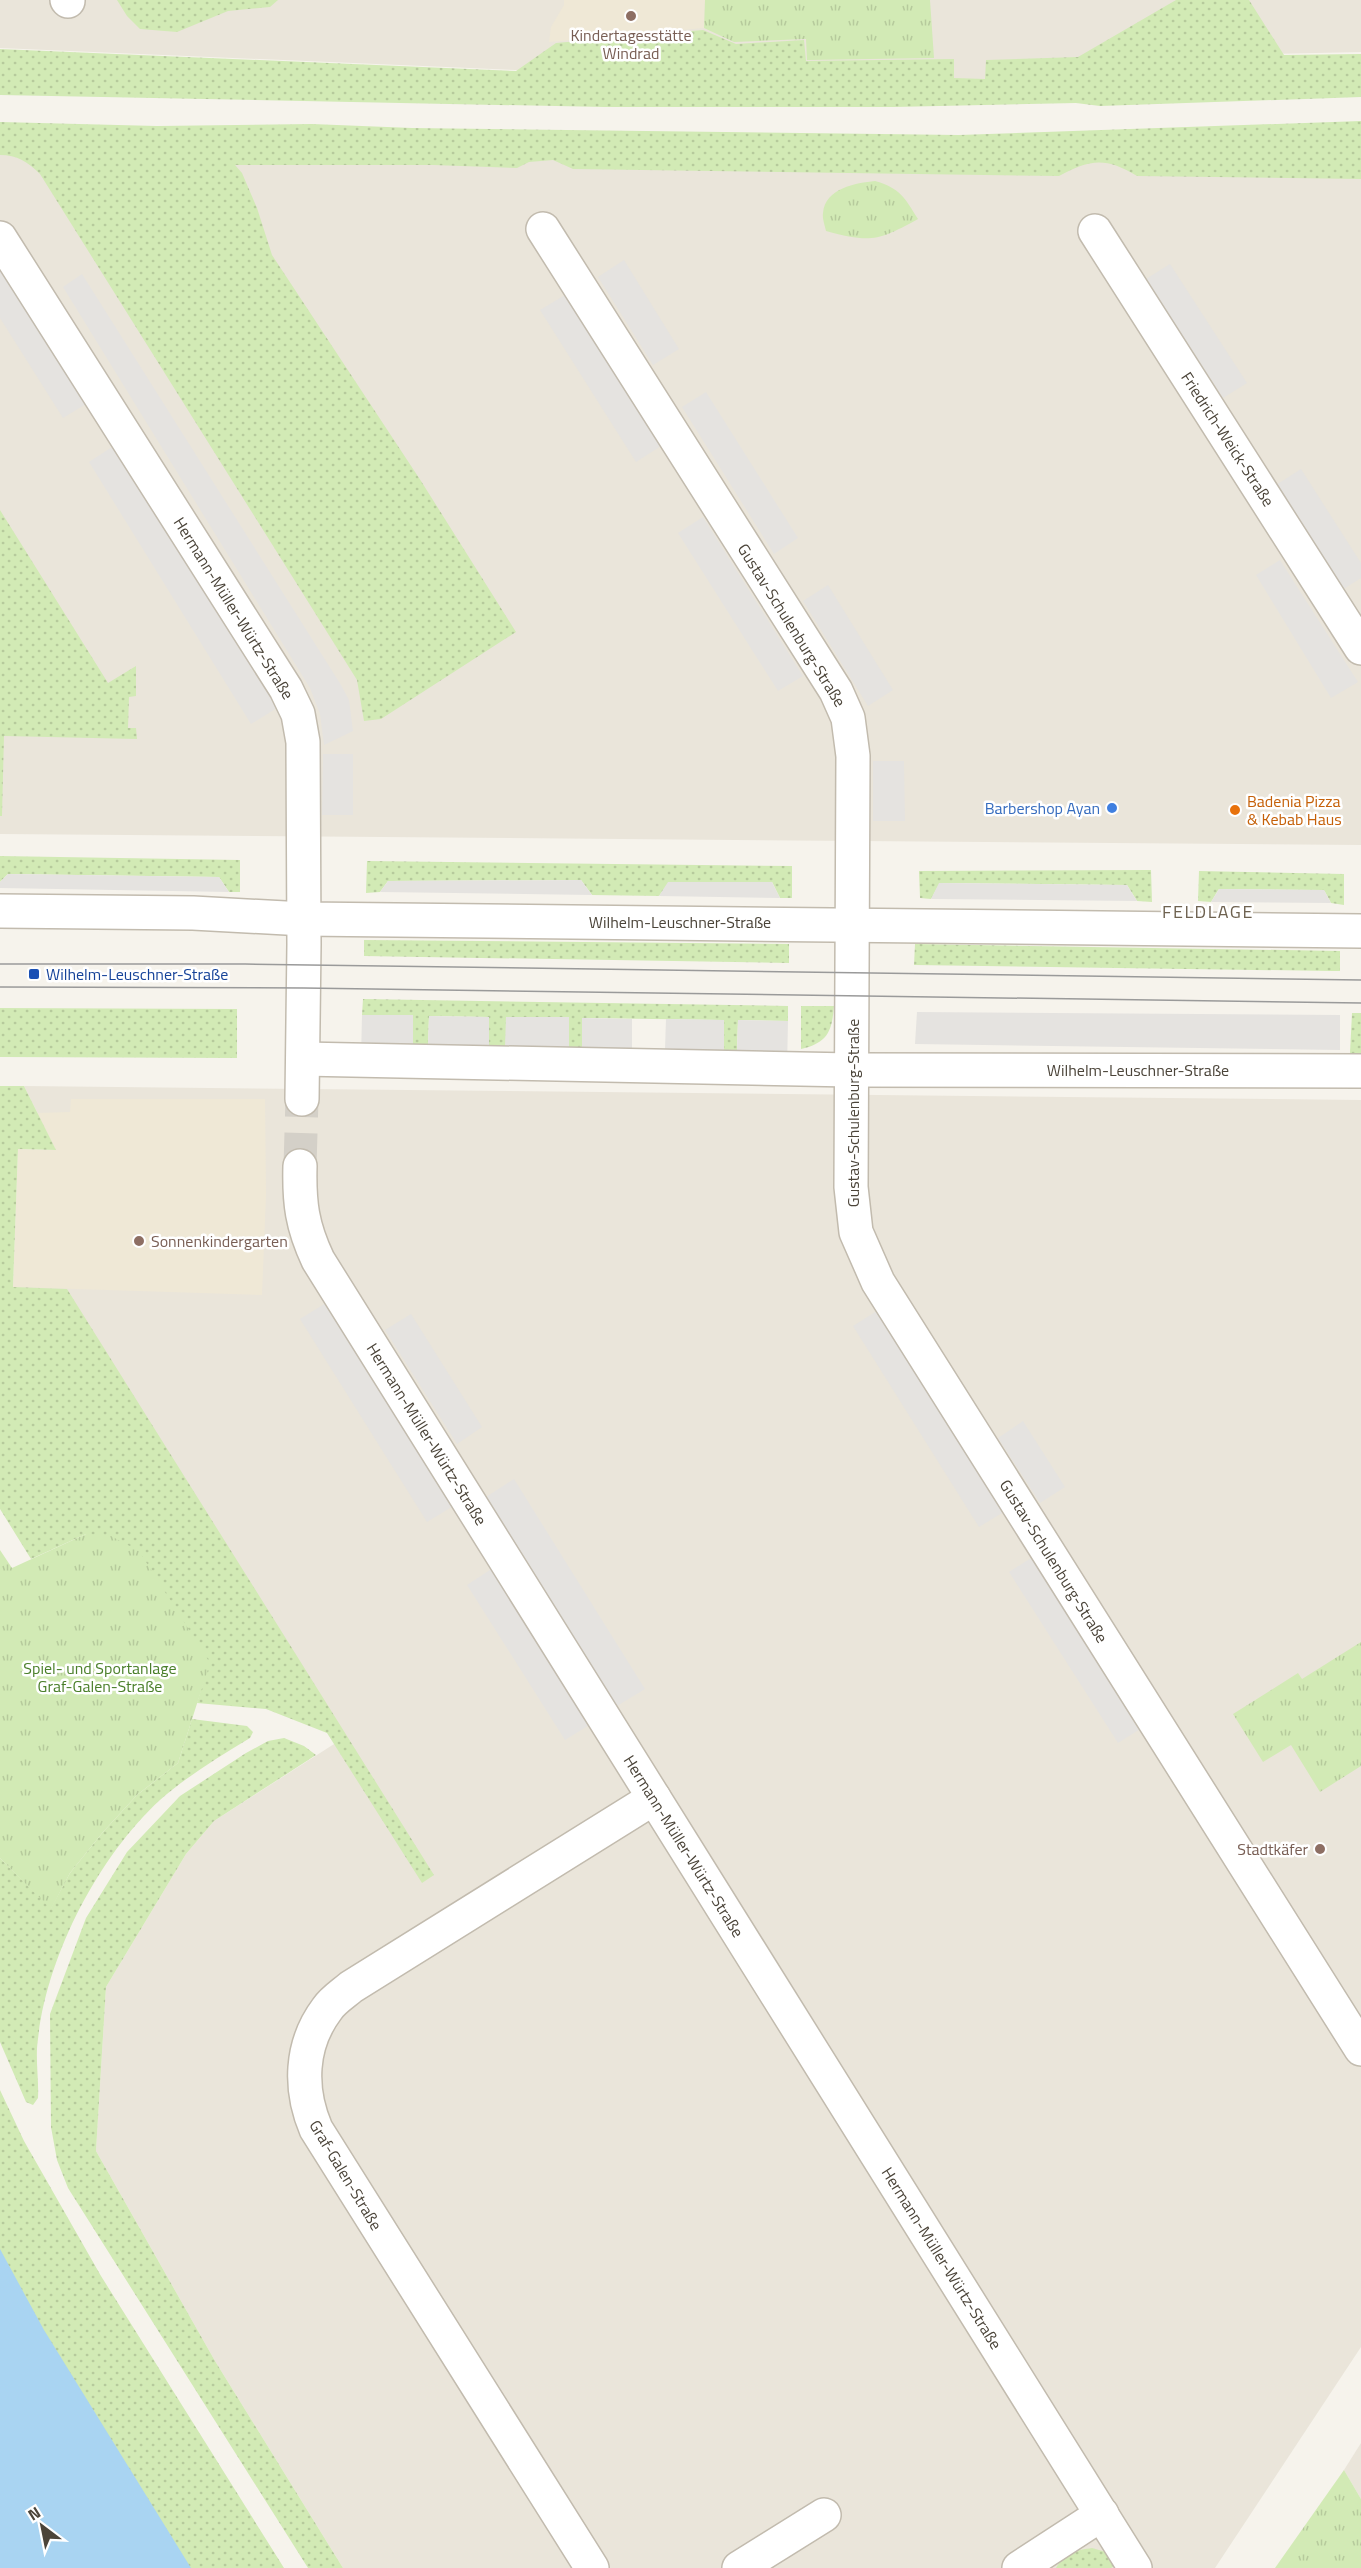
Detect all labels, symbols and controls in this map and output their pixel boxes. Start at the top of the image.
marker: Kindertagesstätte Windrad [624,9,638,23]
place label: Kindertagesstätte Windrad [570,23,692,65]
street label: Friedrich-Weick-Straße [1175,367,1281,511]
street label: Hermann-Müller-Würtz-Straße [168,512,300,704]
street label: Gustav-Schulenburg-Straße [732,539,852,711]
place label: Badenia Pizza & Kebab Haus [1247,789,1342,831]
place label: Barbershop Ayan [985,796,1100,820]
marker: Barbershop Ayan [1105,801,1119,815]
marker: Badenia Pizza & Kebab Haus [1228,803,1242,817]
district label: FELDLAGE [1162,898,1254,925]
street label: Wilhelm-Leuschner-Straße [589,910,771,934]
place label: Wilhelm-Leuschner-Straße [46,962,228,986]
marker: Wilhelm-Leuschner-Straße [27,967,41,981]
street label: Gustav-Schulenburg-Straße [841,1019,865,1207]
street label: Wilhelm-Leuschner-Straße [1047,1058,1229,1082]
place label: Sonnenkindergarten [151,1229,288,1253]
marker: Sonnenkindergarten [132,1234,146,1248]
street label: Hermann-Müller-Würtz-Straße [361,1338,493,1530]
street label: Gustav-Schulenburg-Straße [994,1475,1114,1647]
park label: Spiel- und Sportanlage Graf-Galen-Straße [23,1656,177,1698]
street label: Hermann-Müller-Würtz-Straße [618,1750,750,1942]
place label: Stadtkäfer [1237,1837,1308,1861]
marker: Stadtkäfer [1313,1842,1327,1856]
street label: Graf-Galen-Straße [304,2115,388,2235]
street label: Hermann-Müller-Würtz-Straße [876,2162,1008,2354]
north arrow [12,2496,72,2556]
text: N [23,2500,45,2526]

